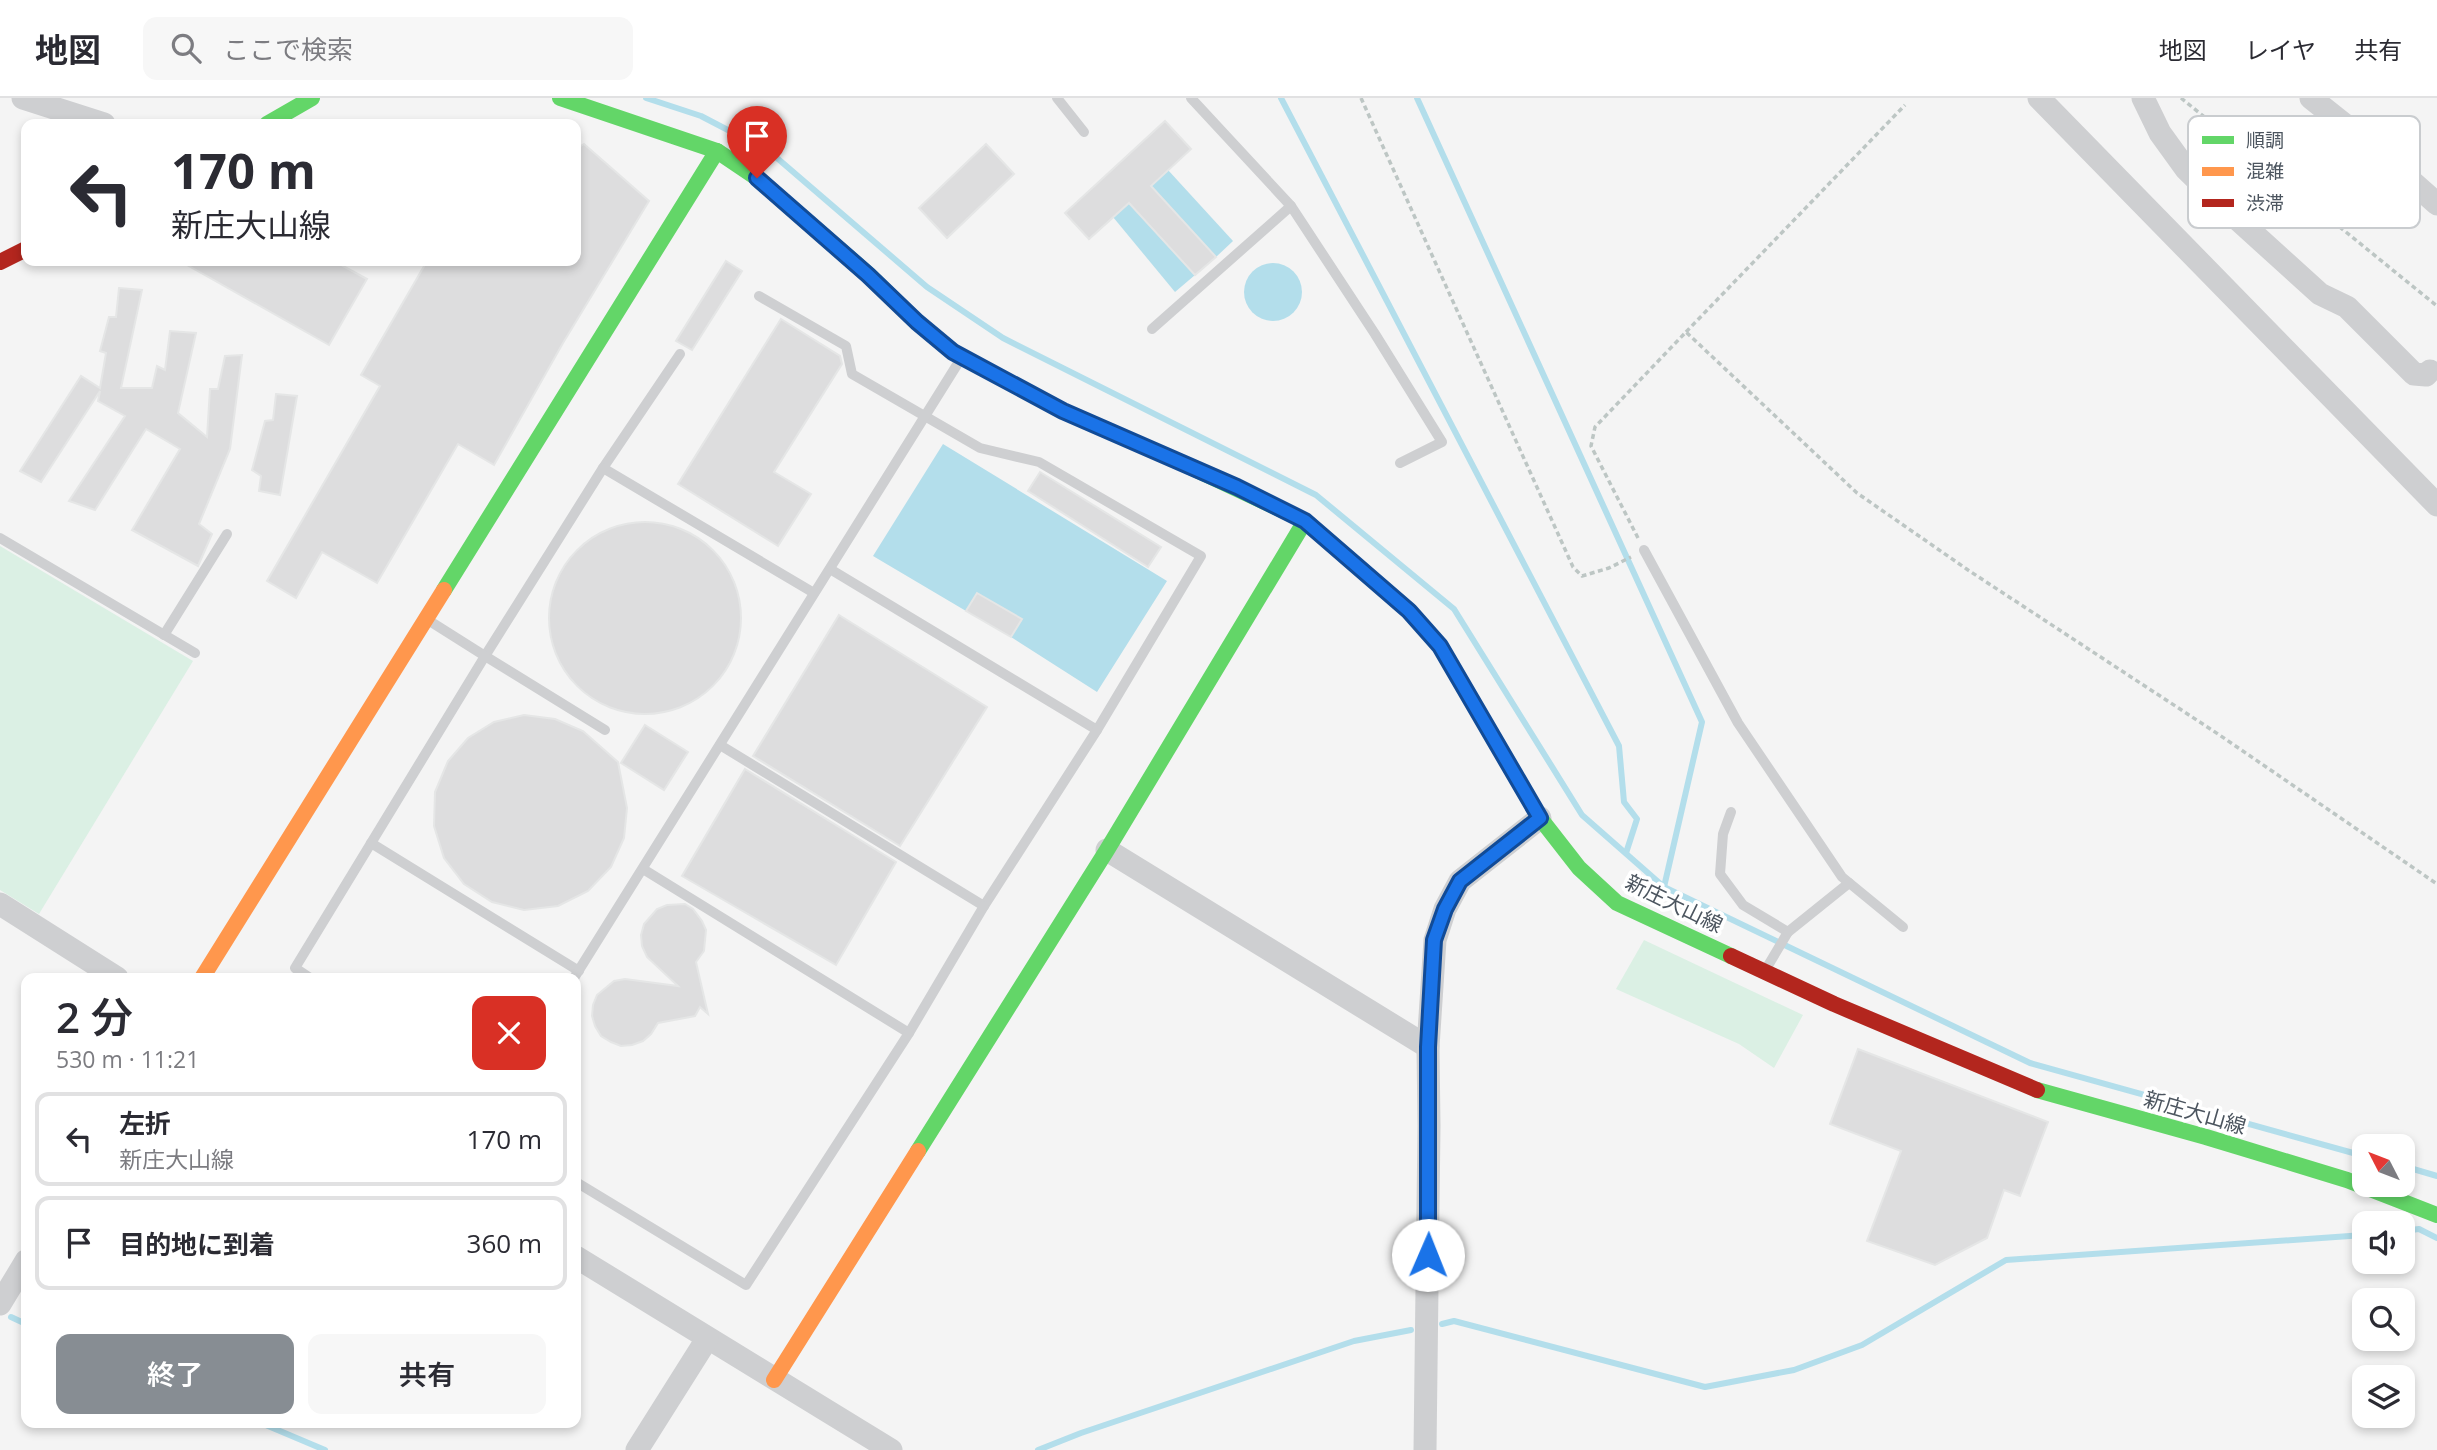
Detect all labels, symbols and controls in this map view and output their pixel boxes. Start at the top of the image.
search box [143,17,633,80]
text: 地図 [35,27,101,72]
icon: search [167,29,205,67]
text: ここで検索 [223,31,353,67]
text: 地図 [2159,33,2207,66]
text: レイヤ [2245,33,2316,66]
text: 共有 [2354,33,2402,66]
pin [727,106,787,178]
legend [2188,116,2420,228]
icon: arrive [738,117,776,155]
text: 順調 [2246,127,2284,153]
text: 170 m [171,137,316,203]
icon: left [56,147,147,238]
text: 混雑 [2246,158,2284,184]
text: 渋滞 [2246,190,2284,216]
text: 新庄大山線 [171,203,331,246]
street label: 新庄大山線 [1621,868,1728,939]
text: 2 分 [56,988,133,1045]
button: close [472,996,546,1070]
text: 530 m · 11:21 [56,1043,199,1075]
street label: 新庄大山線 [2141,1084,2250,1140]
text: 左折 [119,1105,171,1141]
icon: left [60,1120,98,1158]
text: 170 m [467,1121,542,1157]
north arrow [2352,1134,2415,1197]
map controls [2352,1134,2415,1428]
text: 新庄大山線 [119,1143,234,1175]
button: sound [2352,1211,2415,1274]
position arrow [1391,1218,1465,1292]
icon: arrive [60,1224,98,1262]
text: 360 m [467,1225,542,1261]
text: 目的地に到着 [119,1226,275,1262]
button: search [2352,1288,2415,1351]
button: 終了 [56,1334,294,1414]
button: 共有 [308,1334,546,1414]
button: layers [2352,1365,2415,1428]

